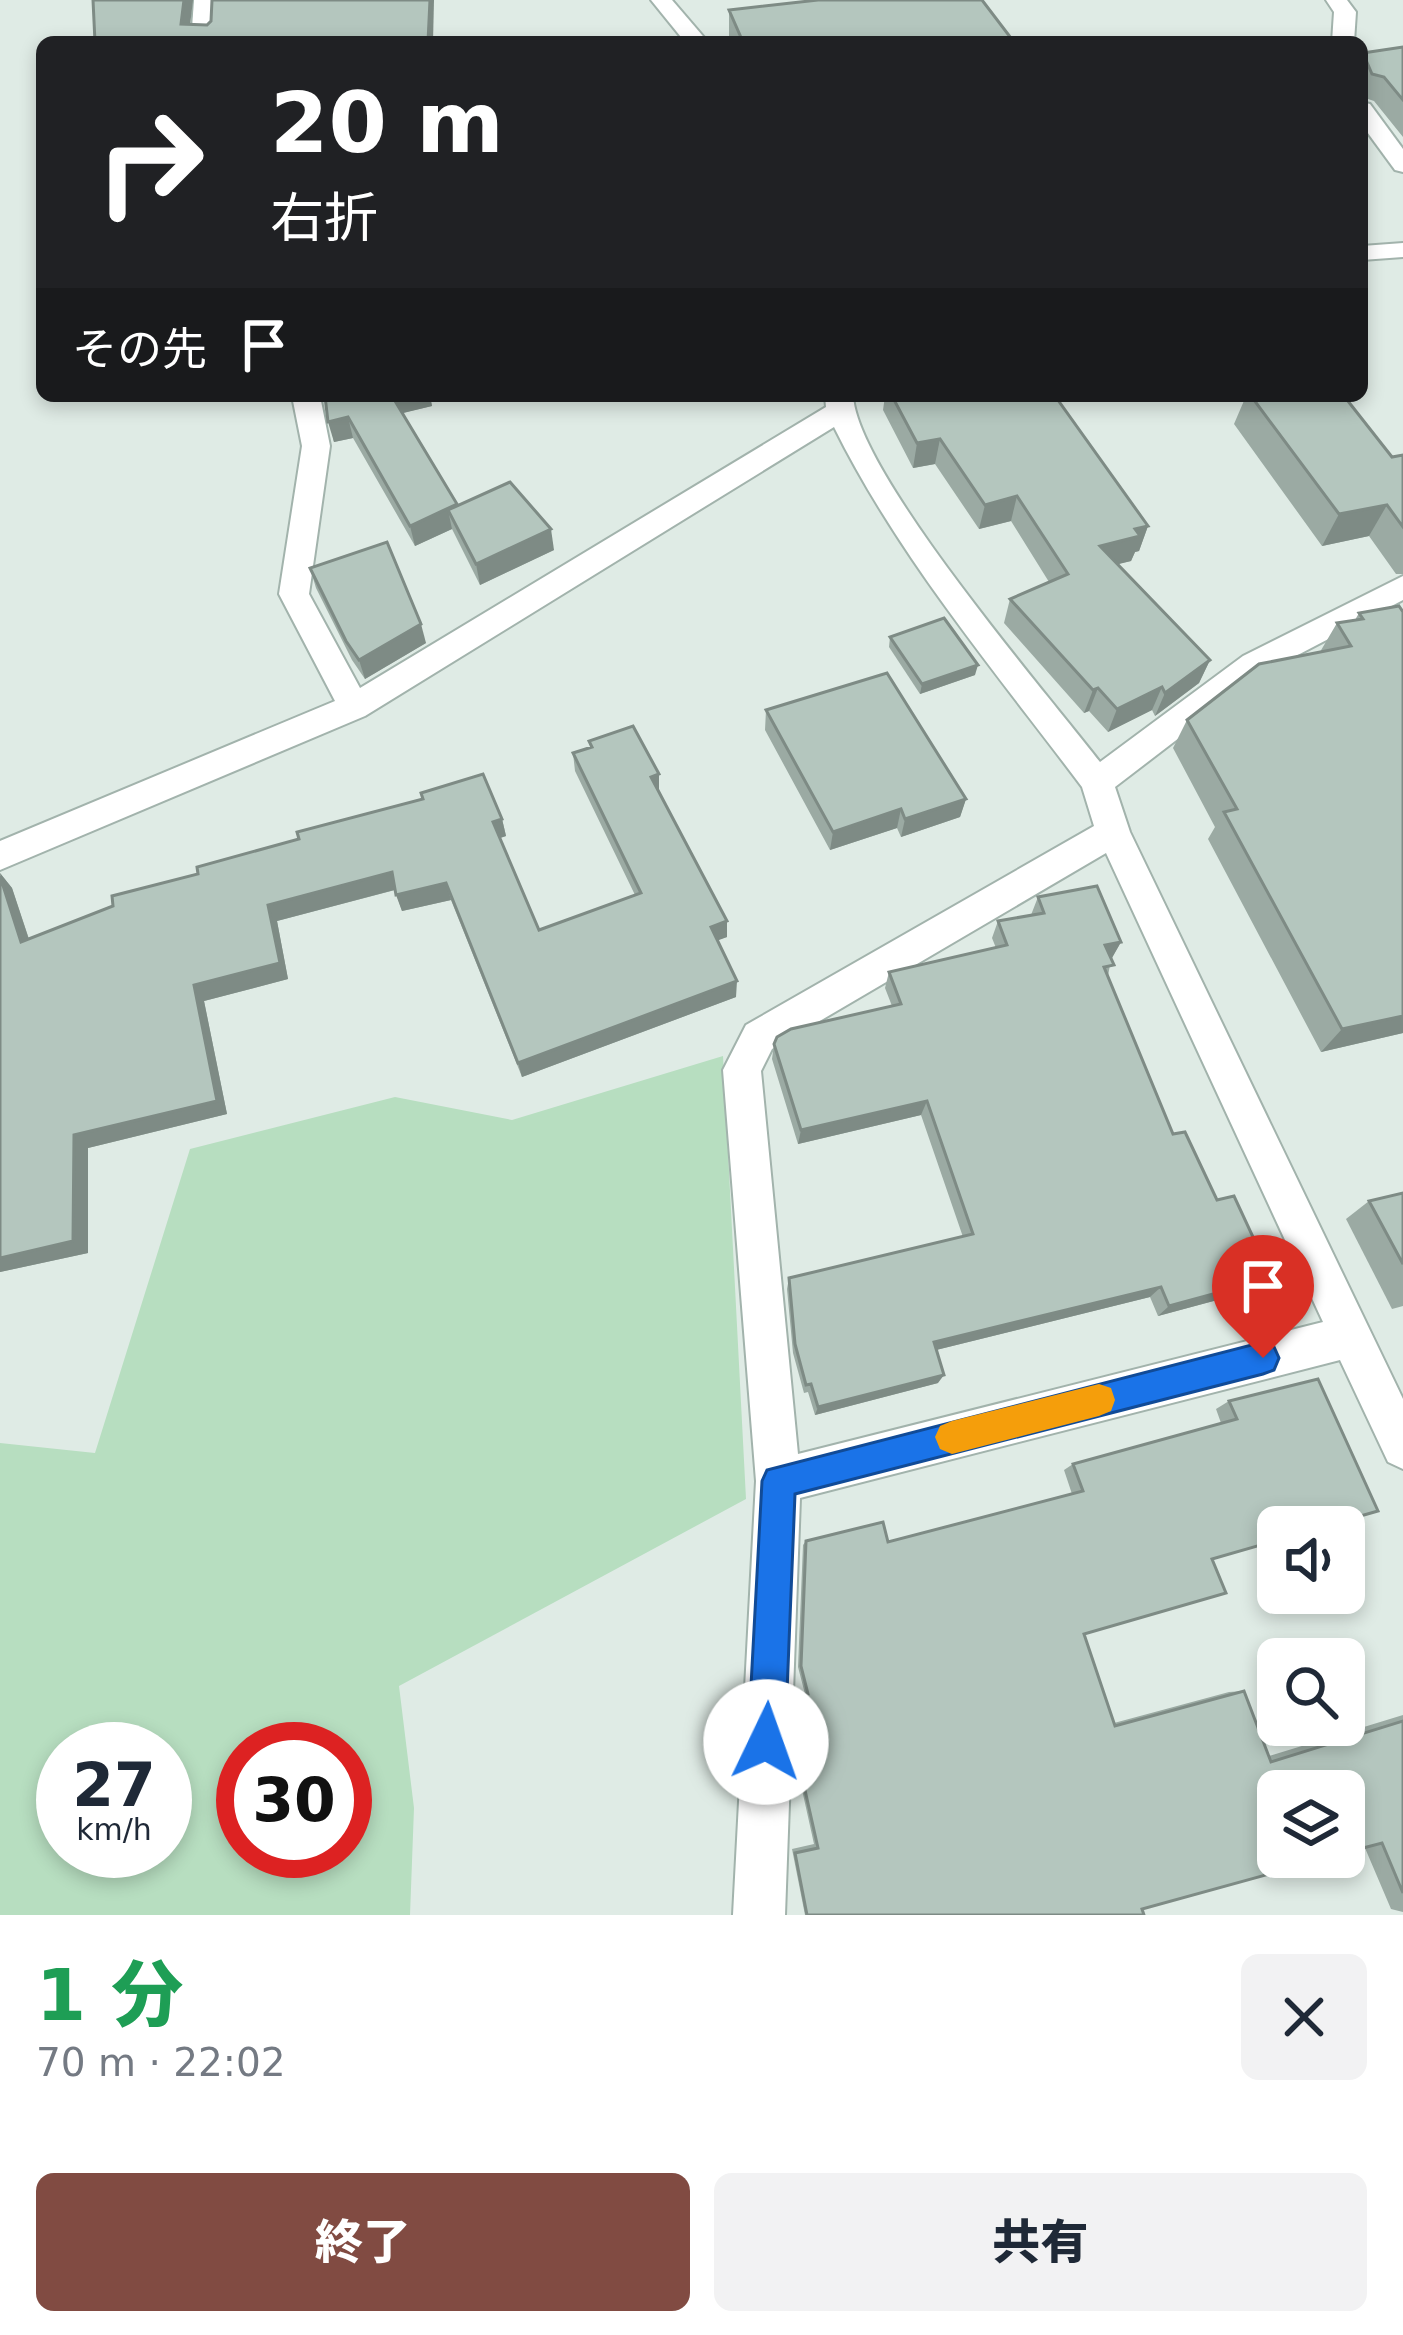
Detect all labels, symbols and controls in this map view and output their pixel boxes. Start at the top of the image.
text: 20 m [270,74,504,172]
icon: right [72,84,228,240]
text: 右折 [270,187,378,250]
icon: arrive [231,312,297,378]
text: その先 [72,323,207,376]
pin [1212,1235,1314,1358]
icon: arrive [1230,1253,1296,1319]
map controls [1257,1506,1365,1878]
button: sound [1257,1506,1365,1614]
button: search [1257,1638,1365,1746]
position arrow [703,1679,829,1805]
speed limit sign: 30 [216,1722,372,1878]
text: 27 [72,1750,156,1820]
button: layers [1257,1770,1365,1878]
text: km/h [76,1812,152,1847]
text: 1 分 [36,1953,183,2037]
button: close [1241,1954,1367,2080]
text: 70 m · 22:02 [36,2040,286,2085]
button: 終了 [36,2173,690,2311]
button: 共有 [714,2173,1367,2311]

